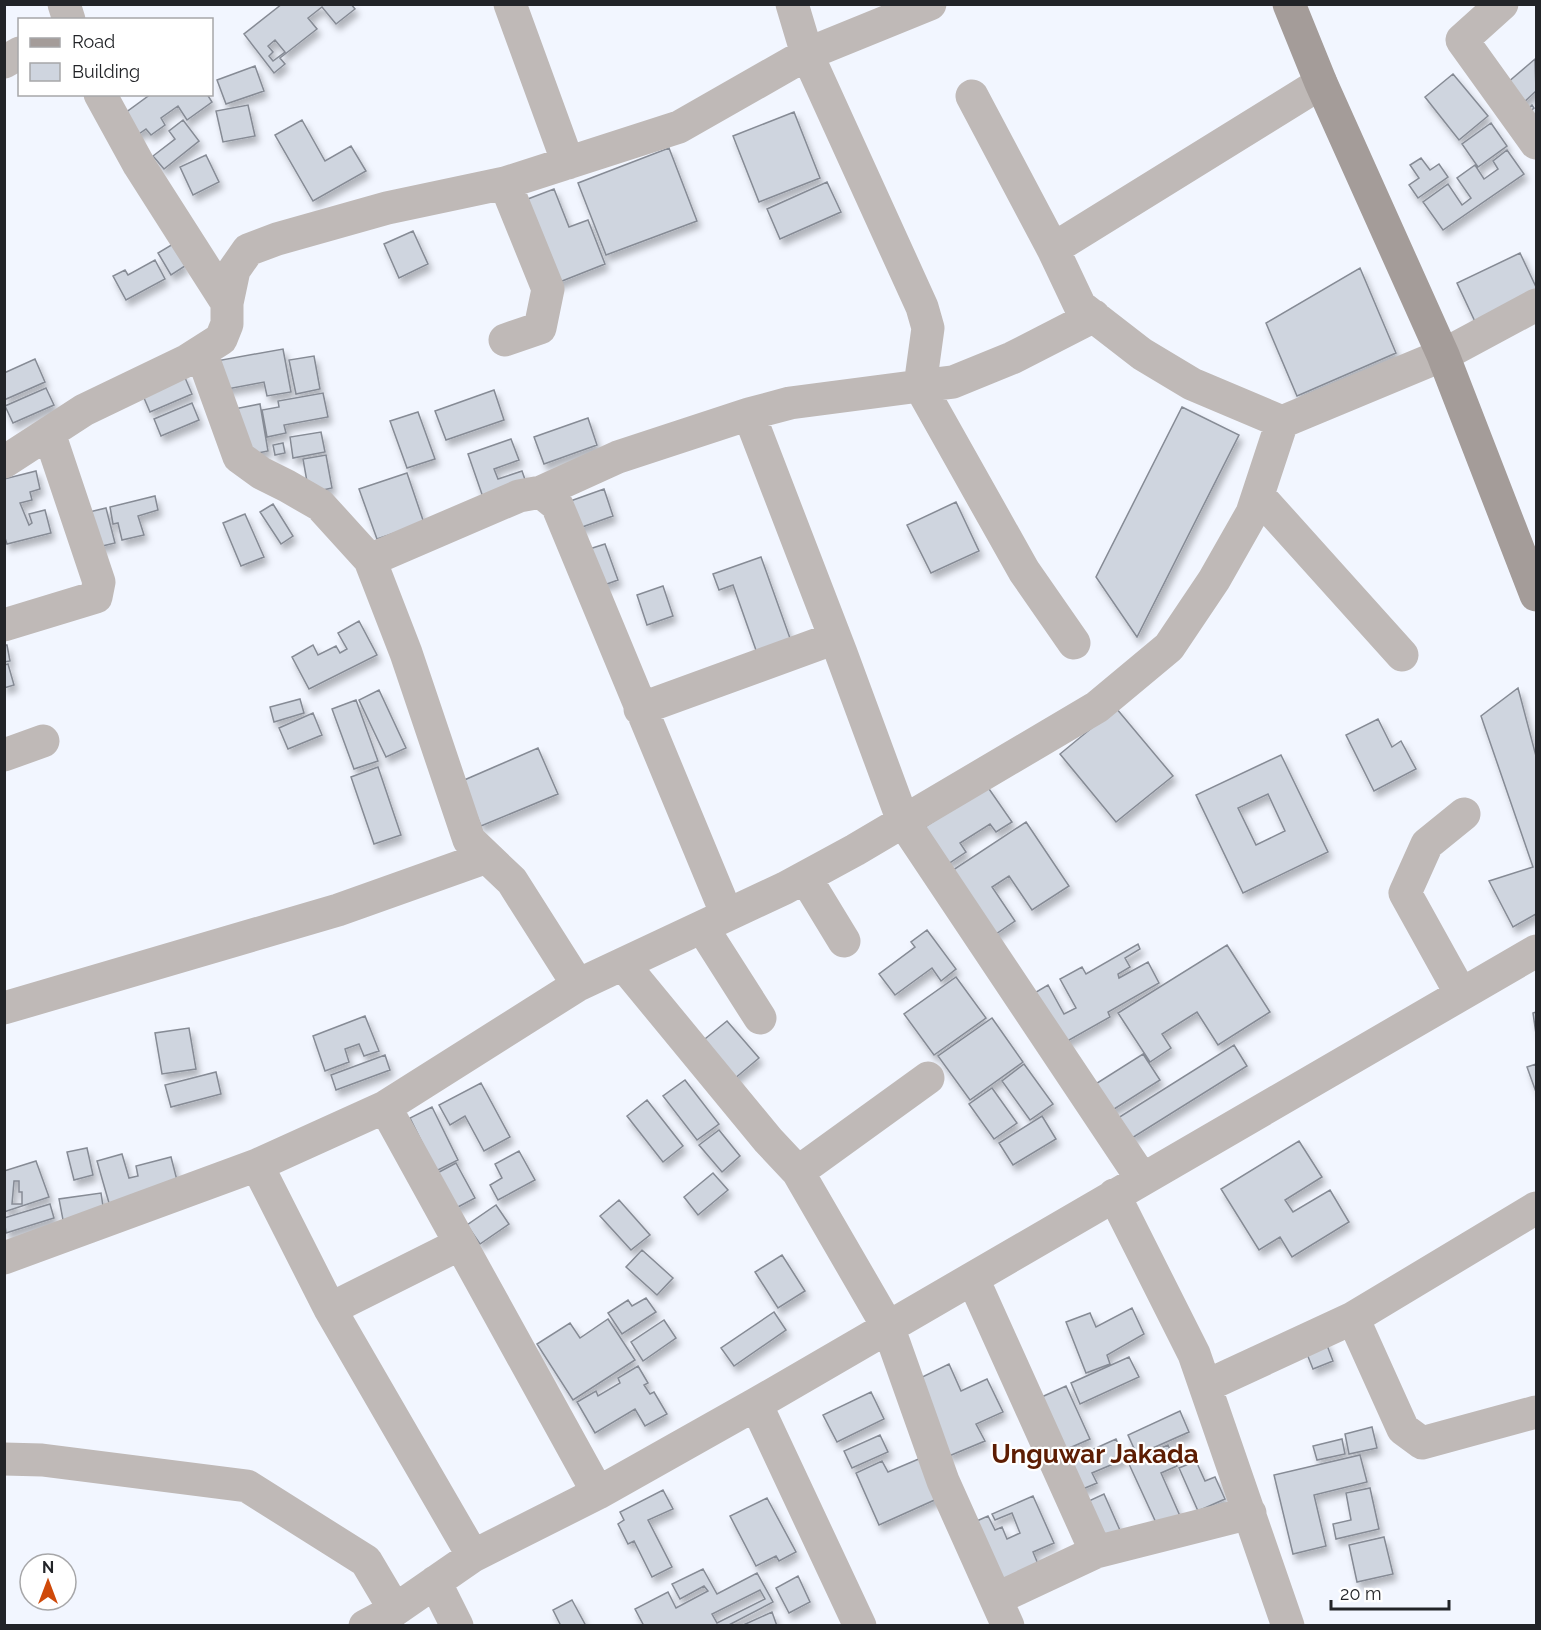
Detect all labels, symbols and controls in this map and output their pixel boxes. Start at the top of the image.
legend [18,18,213,96]
text: Road [72,31,115,52]
text: Building [72,61,140,82]
district label: Unguwar Jakada [991,1439,1199,1469]
north arrow [18,1552,78,1612]
text: N [42,1558,54,1577]
scale bar [1331,1573,1450,1611]
text: 20 m [1340,1583,1382,1604]

